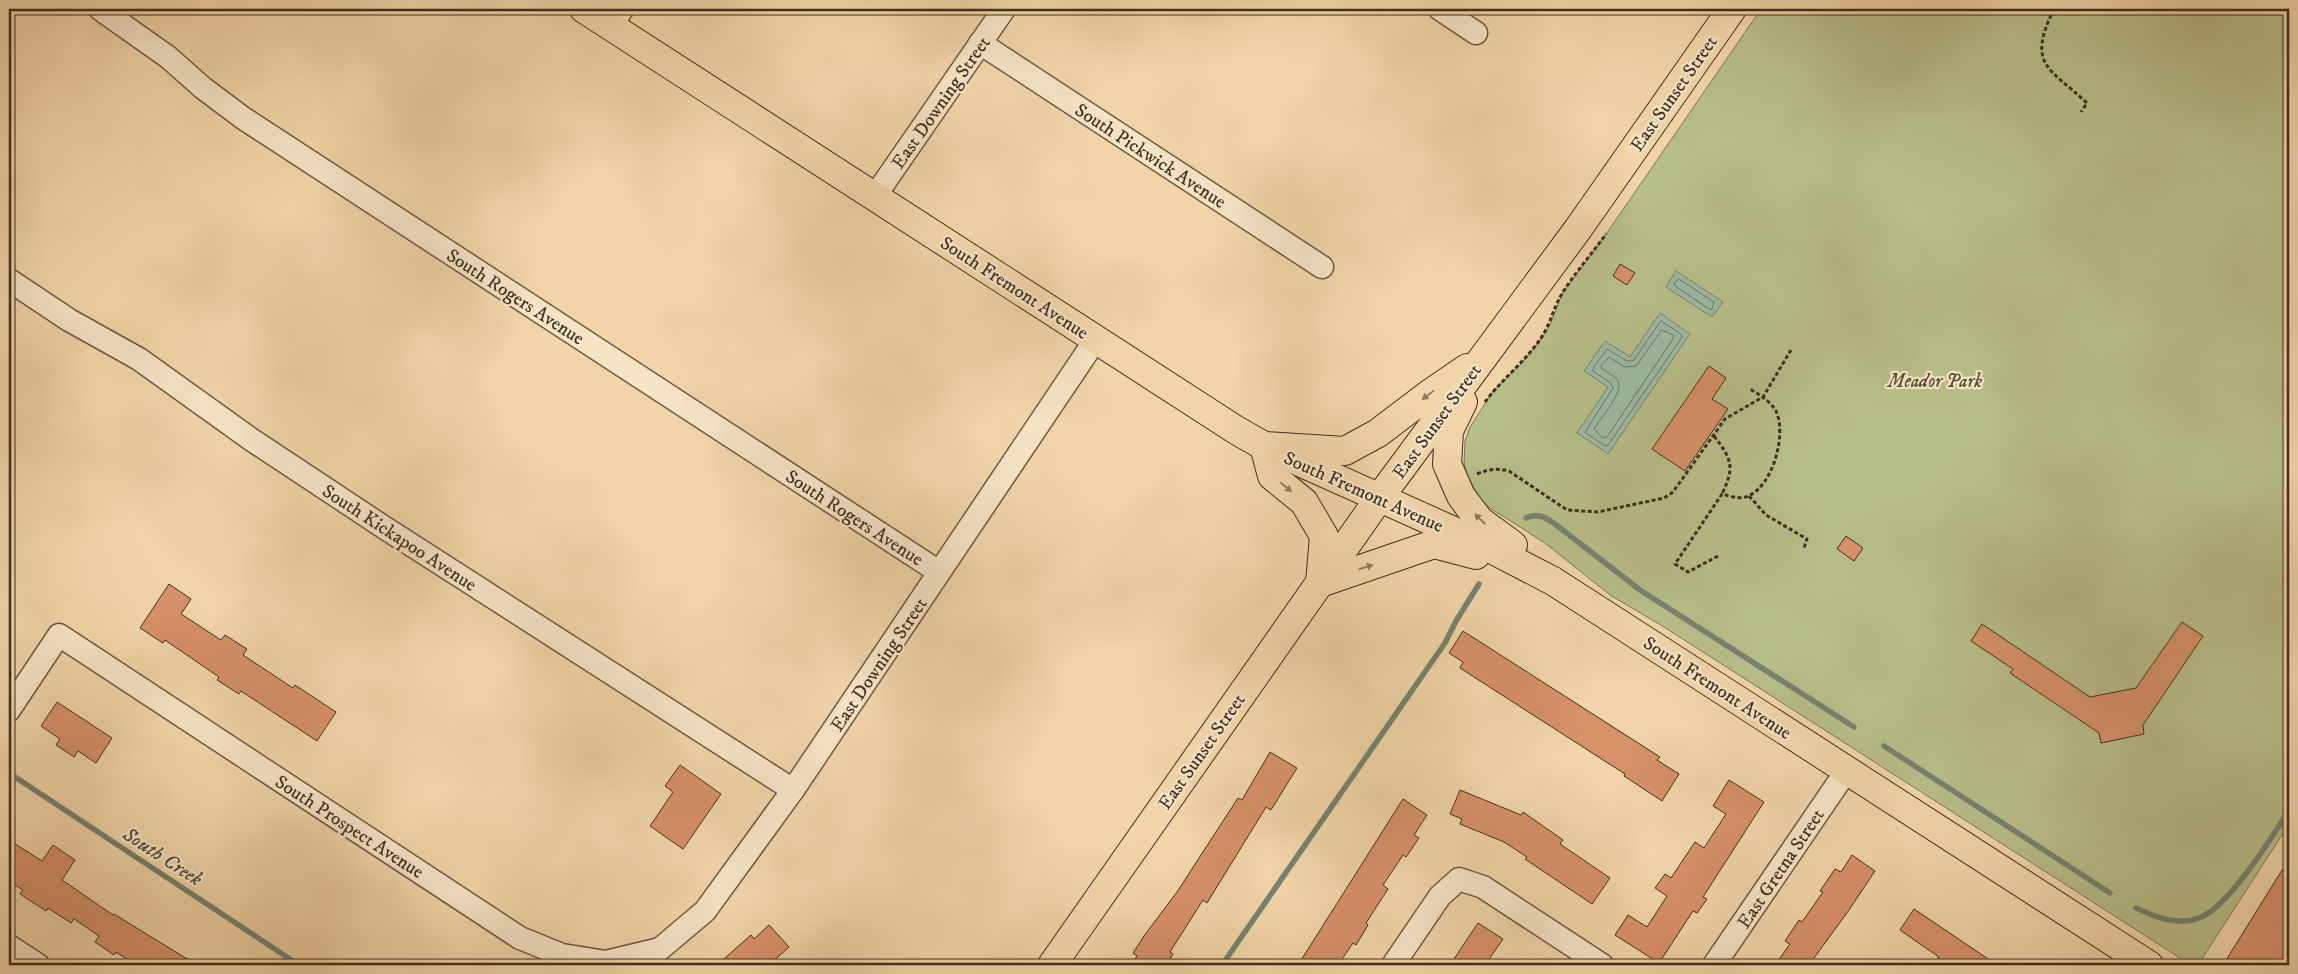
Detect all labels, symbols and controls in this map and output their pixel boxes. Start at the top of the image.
street label: East Sunset Street [1626,31,1723,156]
street label: East Downing Street [887,32,996,174]
street label: South Pickwick Avenue [1070,99,1230,214]
street label: South Fremont Avenue [936,232,1093,345]
street label: South Rogers Avenue [442,244,589,350]
street label: East Sunset Street [1388,360,1487,484]
park label: Meador Park [1886,370,1982,393]
one-way arrow [1422,389,1435,400]
street label: South Fremont Avenue [1280,447,1447,538]
street label: South Rogers Avenue [781,465,928,571]
street label: South Kickapoo Avenue [318,480,481,597]
one-way arrow [1279,481,1292,492]
one-way arrow [1474,513,1486,525]
one-way arrow [1358,563,1373,570]
street label: East Downing Street [826,594,933,736]
street label: South Fremont Avenue [1639,632,1796,745]
street label: East Sunset Street [1154,689,1251,814]
street label: South Prospect Avenue [270,771,428,884]
street label: East Gretna Street [1733,805,1830,933]
water label: South Creek [117,822,207,893]

